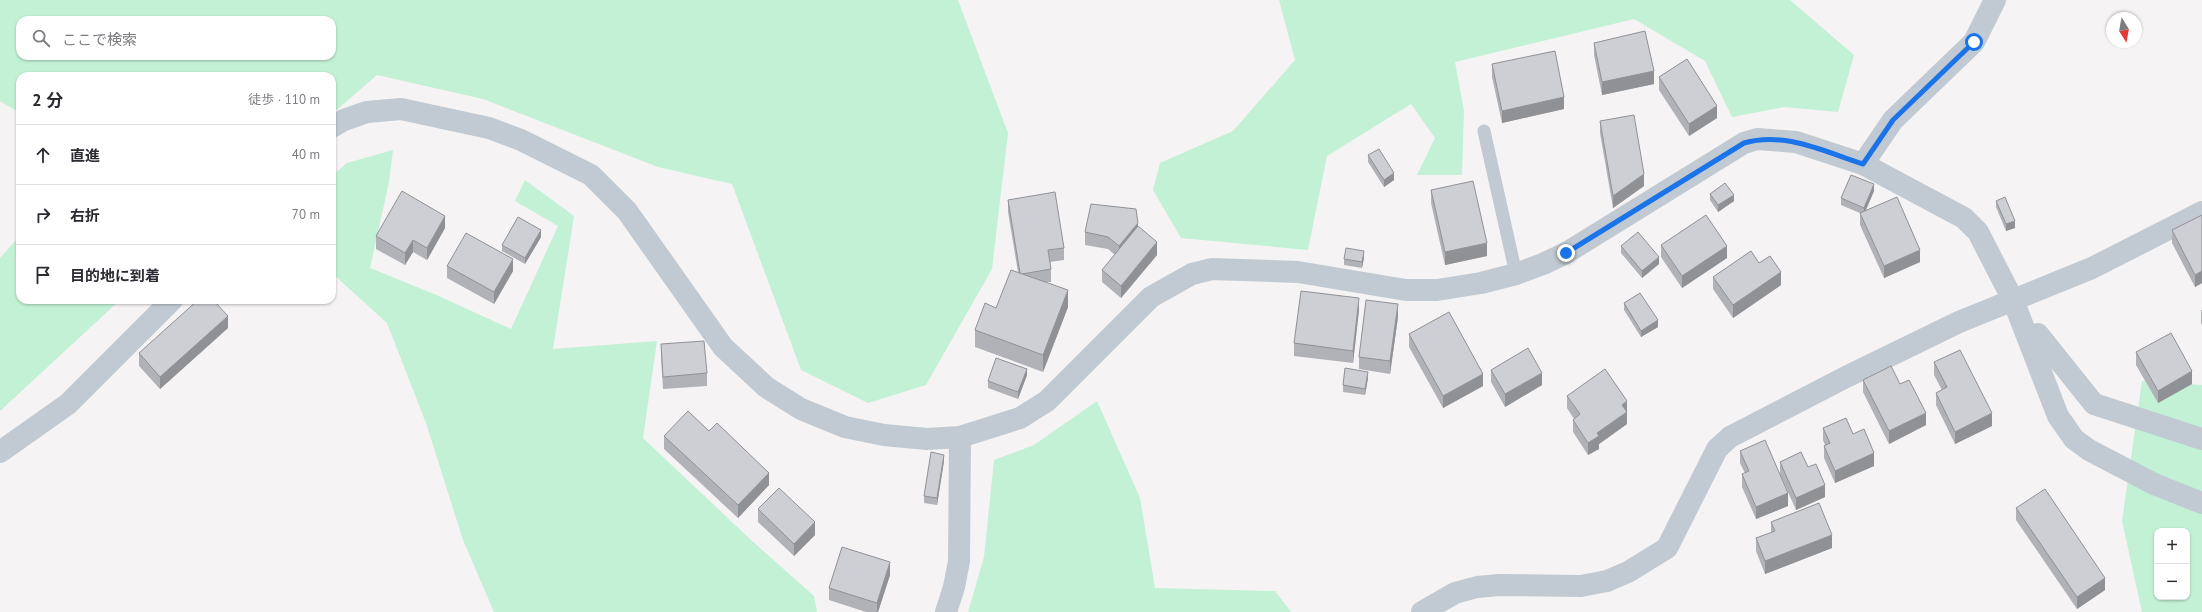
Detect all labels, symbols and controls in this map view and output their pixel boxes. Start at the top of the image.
north arrow [2106,12,2142,48]
search box [16,16,336,60]
icon: search [30,27,52,49]
text: ここで検索 [62,30,137,49]
route start [1965,33,1983,51]
text: 2 分 [32,89,63,111]
text: 徒歩 · 110 m [248,91,320,108]
icon: ahead [32,144,54,166]
text: 直進 [70,146,100,165]
text: 40 m [292,146,320,163]
icon: right [32,204,54,226]
text: 右折 [70,206,100,225]
text: 70 m [292,206,320,223]
route end [1557,244,1575,262]
icon: arrive [32,264,54,286]
text: 目的地に到着 [70,266,160,285]
map controls [2154,528,2190,600]
button: + [2154,528,2190,564]
button: − [2154,564,2190,600]

